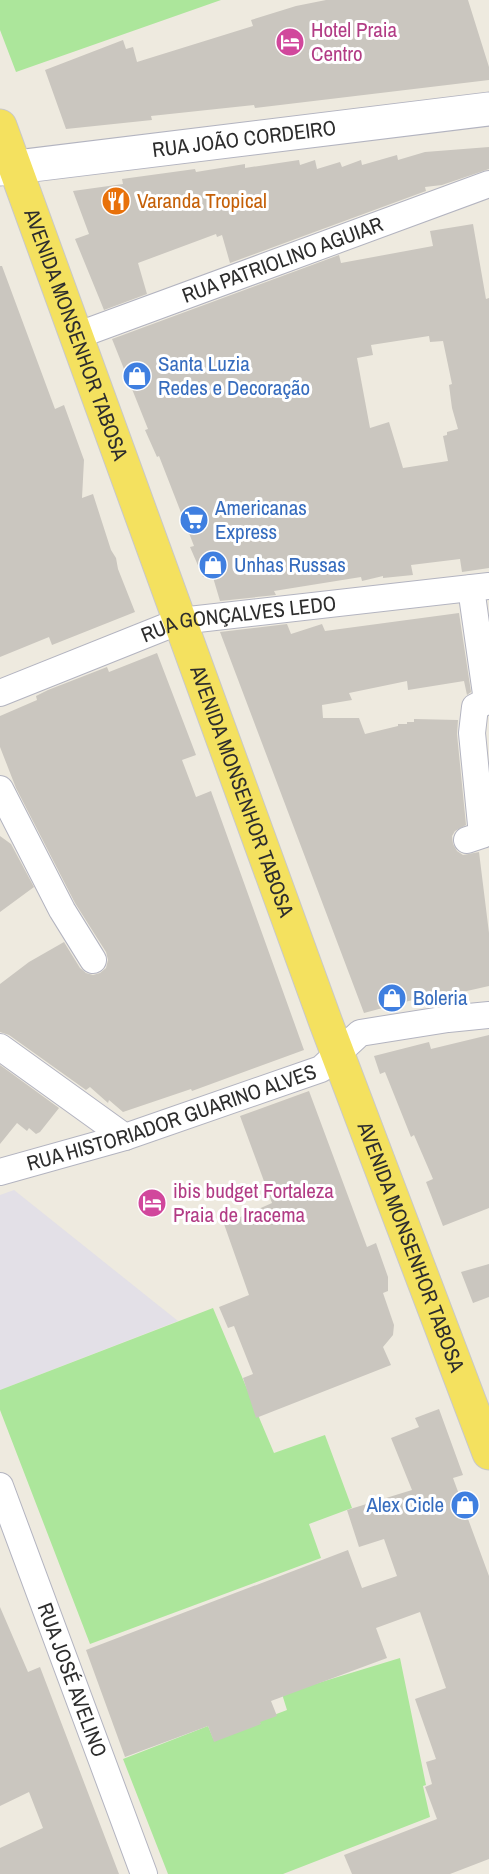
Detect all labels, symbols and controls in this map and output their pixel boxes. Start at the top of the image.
place label: Hotel Praia Centro [311,15,398,68]
hotel icon: Hotel Praia Centro [274,26,306,58]
street label: RUA JOÃO CORDEIRO [151,113,338,164]
restaurant icon: Varanda Tropical [100,185,132,217]
place label: Varanda Tropical [137,186,267,215]
street label: AVENIDA MONSENHOR TABOSA [17,204,135,465]
street label: RUA PATRIOLINO AGUIAR [178,209,387,310]
place label: Santa Luzia Redes e Decoração [158,349,310,402]
shop icon: Santa Luzia Redes e Decoração [121,360,153,392]
place label: Americanas Express [214,493,307,546]
supermarket icon: Americanas Express [178,504,210,536]
shop icon: Unhas Russas [197,549,229,581]
place label: Unhas Russas [234,550,346,579]
street label: RUA GONÇALVES LEDO [137,588,338,649]
street label: AVENIDA MONSENHOR TABOSA [183,661,301,921]
shop icon: Boleria [376,982,408,1014]
place label: Boleria [413,983,468,1012]
street label: RUA HISTORIADOR GUARINO ALVES [23,1057,320,1178]
street label: AVENIDA MONSENHOR TABOSA [350,1117,472,1377]
place label: ibis budget Fortaleza Praia de Iracema [173,1176,334,1229]
hotel icon: ibis budget Fortaleza Praia de Iracema [136,1187,168,1219]
shop icon: Alex Cicle [449,1489,481,1521]
place label: Alex Cicle [365,1490,444,1519]
street label: RUA JOSÉ AVELINO [31,1599,114,1761]

